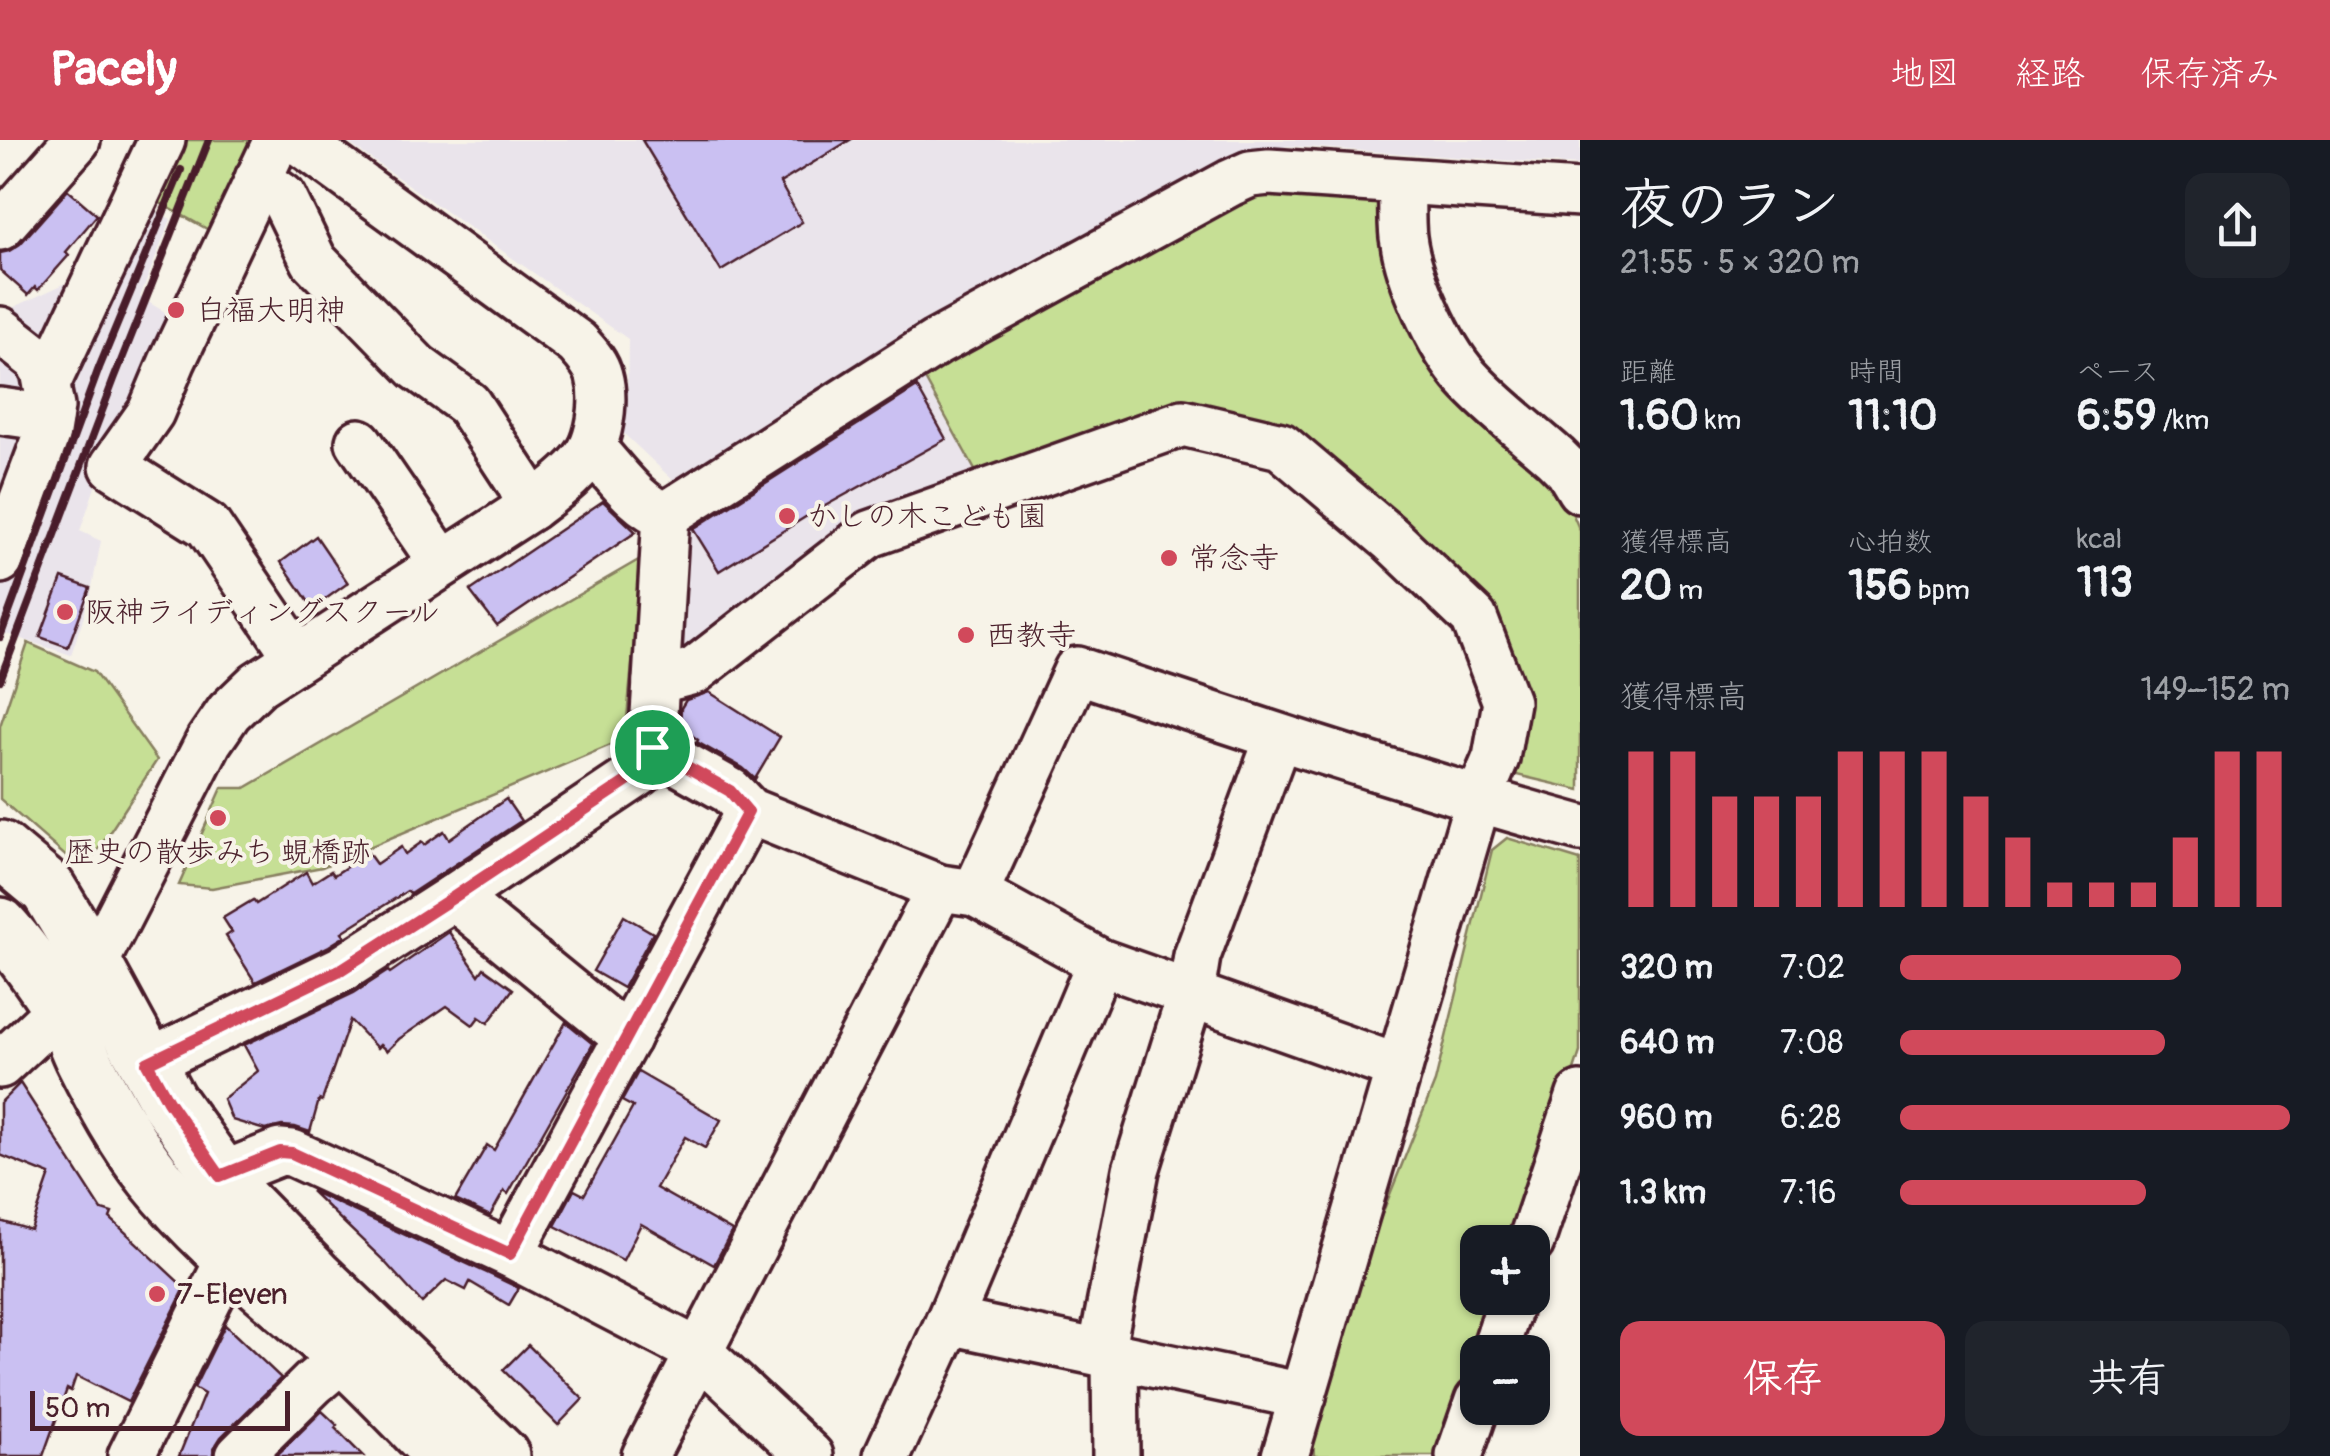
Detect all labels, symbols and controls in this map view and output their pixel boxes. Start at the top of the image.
text: Pacely [50,40,177,100]
text: 地図 [1890,52,1960,96]
text: 経路 [2015,52,2085,96]
text: 保存済み [2140,52,2280,96]
text: 夜のラン [1620,171,1840,240]
button: share [2185,173,2290,278]
text: 21:55 · 5 × 320 m [1620,243,1860,283]
place label: 白福大明神 [196,292,346,329]
marker: 白福大明神 [165,299,187,321]
text: 距離 [1620,355,1676,390]
text: 時間 [1848,355,1904,390]
text: ペース [2077,355,2159,390]
text: 1.60 [1620,390,1699,442]
text: 11:10 [1848,390,1938,442]
text: 6:59 [2077,390,2157,442]
text: km [1699,403,1741,438]
text: /km [2157,403,2209,438]
place label: かしの木こども園 [807,498,1047,535]
marker: かしの木こども園 [776,505,798,527]
text: kcal [2077,522,2122,557]
text: 獲得標高 [1620,525,1732,560]
text: 心拍数 [1848,525,1932,560]
place label: 常念寺 [1189,540,1279,577]
marker: 常念寺 [1158,547,1180,569]
text: 113 [2077,557,2133,609]
text: 20 [1620,560,1672,612]
text: 156 [1848,560,1912,612]
text: m [1672,573,1703,608]
text: bpm [1912,573,1970,608]
place label: 阪神ライディングスクール [85,594,440,631]
marker: 阪神ライディングスクール [54,601,76,623]
place label: 西教寺 [986,617,1076,654]
marker: 西教寺 [955,624,977,646]
text: 149–152 m [2140,670,2290,710]
text: 獲得標高 [1620,677,1748,717]
pin [610,705,695,790]
icon: arrive [625,720,680,775]
marker: 歴史の散歩みち 蜆橋跡 [207,807,229,829]
place label: 歴史の散歩みち 蜆橋跡 [65,834,371,871]
text: 320 m [1620,948,1713,988]
text: 7:02 [1780,948,1845,988]
text: 640 m [1620,1023,1714,1063]
text: 7:08 [1780,1023,1843,1063]
text: 960 m [1620,1098,1712,1138]
text: 6:28 [1780,1098,1841,1138]
text: 1.3 km [1620,1173,1706,1213]
text: 7:16 [1780,1173,1837,1213]
map controls [1460,1225,1550,1425]
button: + [1460,1225,1550,1315]
place label: 7-Eleven [177,1276,288,1313]
marker: 7-Eleven [146,1283,168,1305]
button: 保存 [1620,1321,1945,1436]
button: 共有 [1965,1321,2290,1436]
button: − [1460,1335,1550,1425]
scale bar [30,1386,290,1430]
text: 50 m [45,1391,110,1426]

